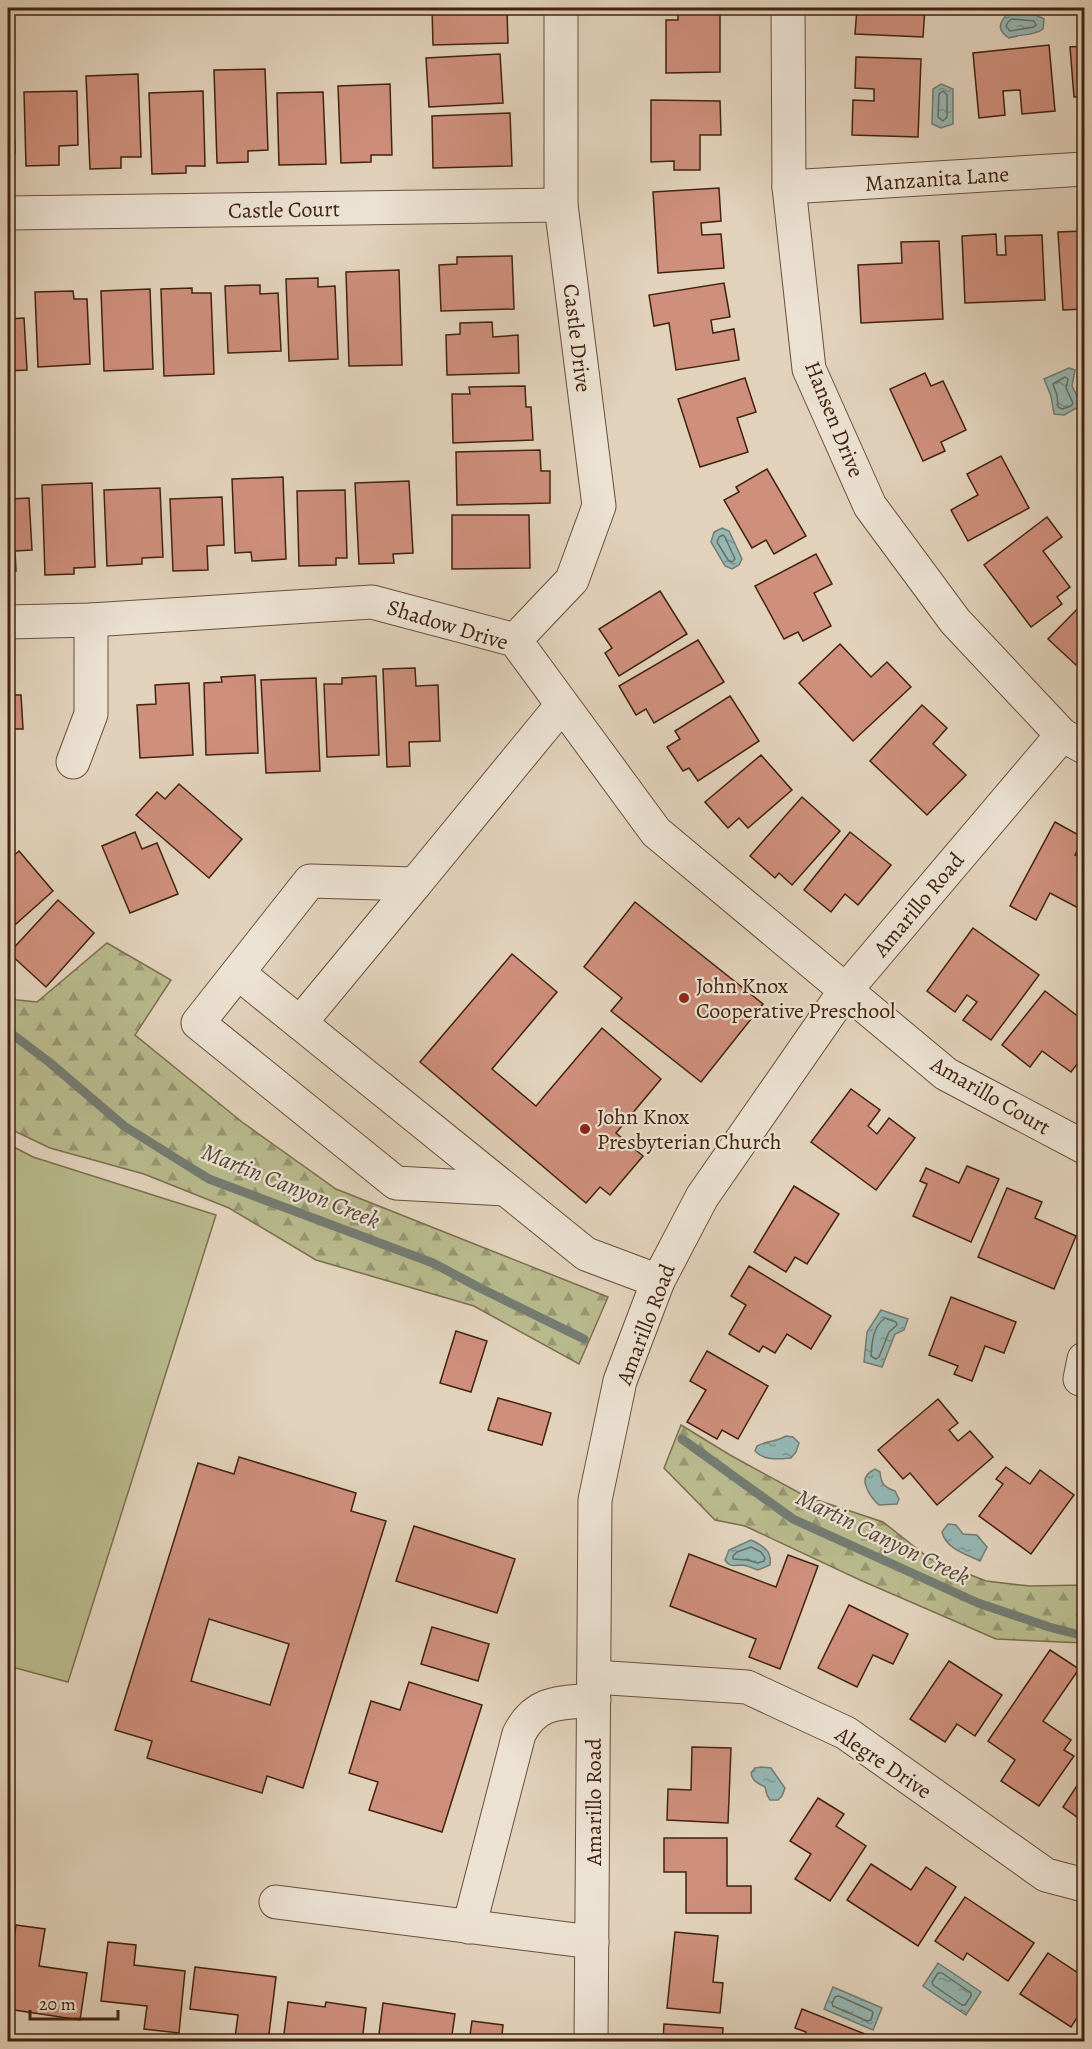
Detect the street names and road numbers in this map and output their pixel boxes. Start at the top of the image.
street label: Manzanita Lane [864,159,1010,199]
street label: Castle Court [228,194,340,226]
street label: Castle Drive [555,282,599,394]
street label: Hansen Drive [797,357,871,482]
street label: Shadow Drive [383,592,512,658]
street label: Amarillo Road [866,846,971,964]
street label: Amarillo Court [924,1049,1056,1142]
street label: Amarillo Road [609,1259,683,1390]
street label: Alegre Drive [829,1719,938,1806]
street label: Amarillo Road [579,1738,609,1867]

